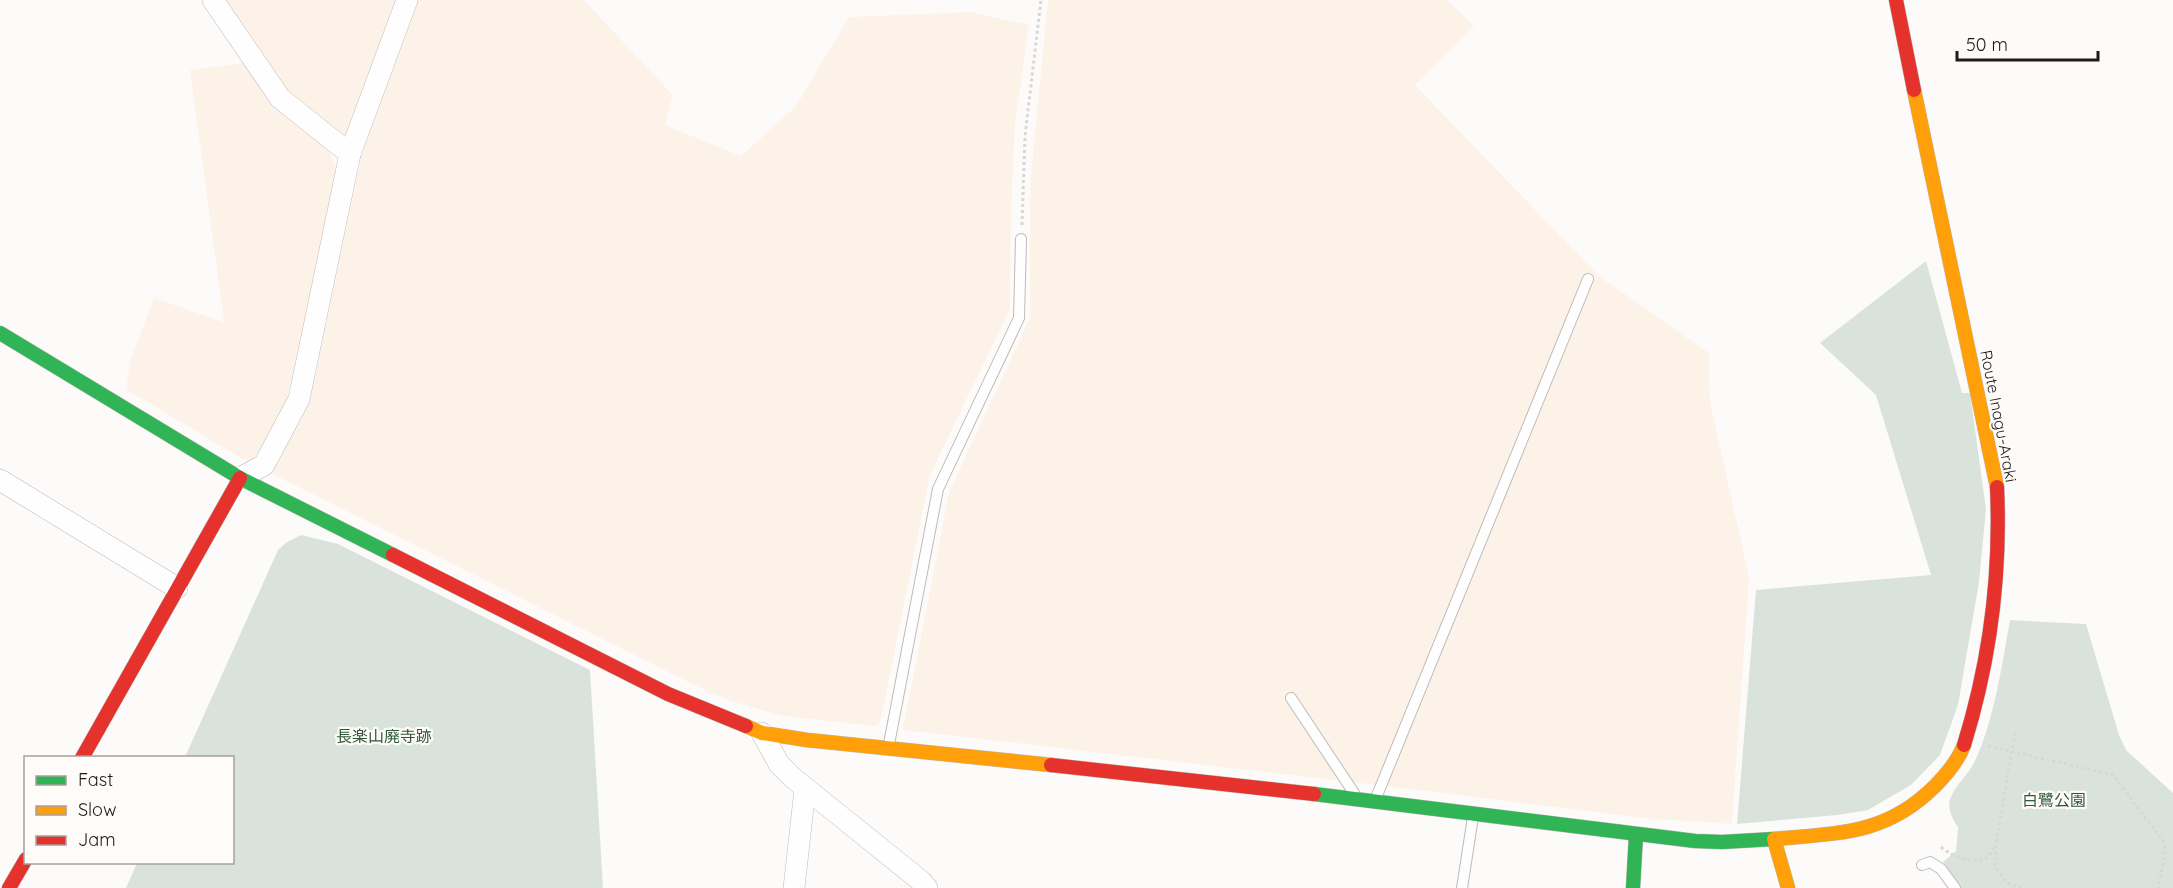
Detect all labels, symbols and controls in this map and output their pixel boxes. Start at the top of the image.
scale bar [1957,24,2098,62]
text: 50 m [1966,33,2008,56]
street label: Route Inagu-Araki [1976,348,2022,484]
park label: 長楽山廃寺跡 [336,726,432,746]
legend [24,756,234,864]
text: Fast [78,768,113,791]
park label: 白鷺公園 [2022,790,2086,810]
text: Slow [78,798,116,821]
text: Jam [78,828,116,851]

